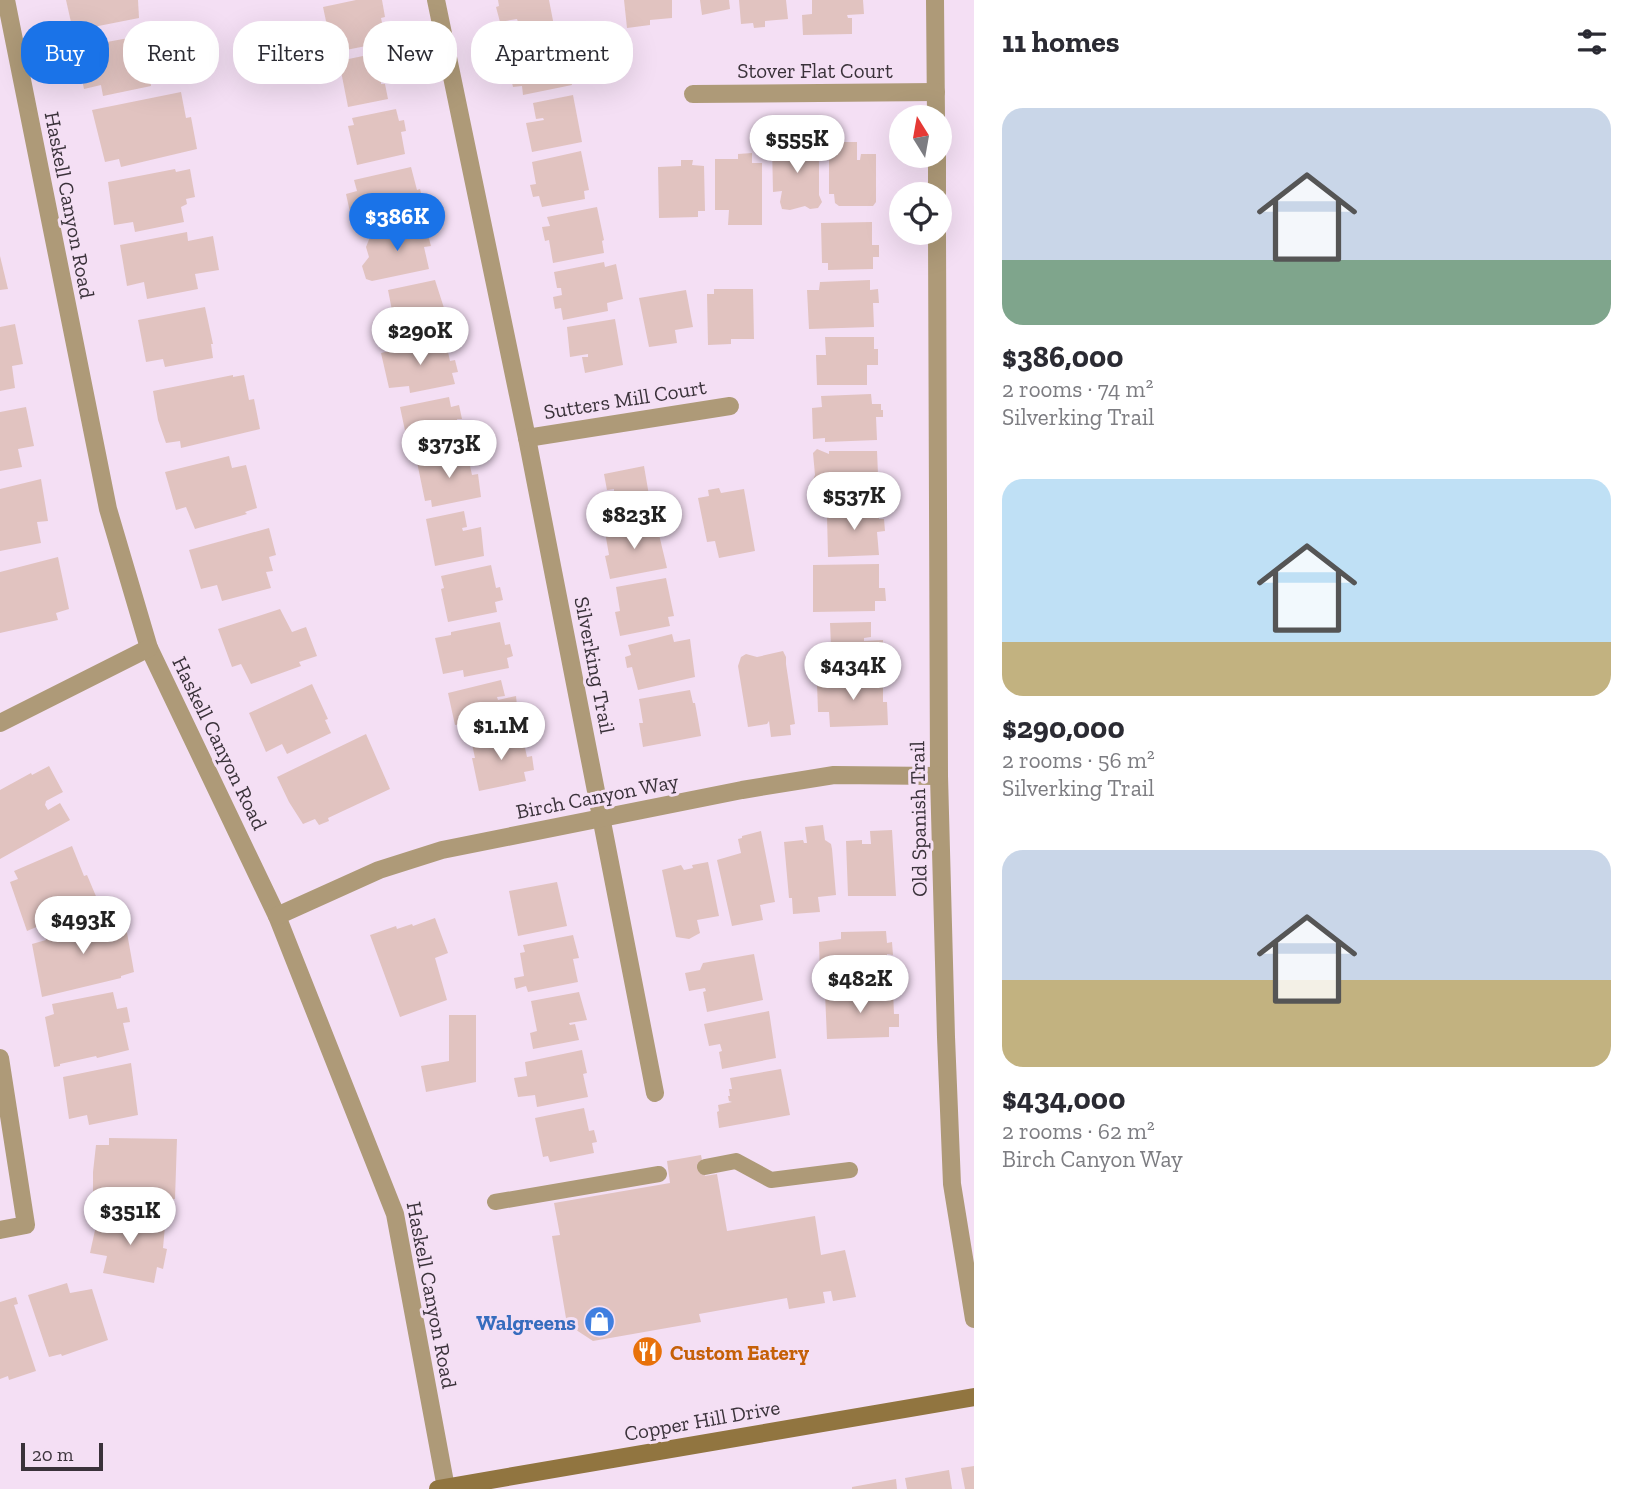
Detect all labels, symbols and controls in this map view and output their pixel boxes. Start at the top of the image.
chip: Buy [21,21,109,84]
chip: Rent [123,21,219,84]
chip: Filters [233,21,349,84]
chip: New [363,21,457,84]
chip: Apartment [471,21,633,84]
icon: filters [1573,23,1611,61]
text: 11 homes [1002,24,1120,60]
street label: Stover Flat Court [737,58,893,83]
north arrow [889,105,952,168]
map controls [889,105,952,245]
street label: Haskell Canyon Road [40,109,100,301]
pin: $555K [748,116,846,175]
text: $555K [766,124,828,152]
icon: home [1244,154,1370,280]
button: locate [889,182,952,245]
pin: $386K [348,194,446,253]
text: $386K [365,202,429,230]
pin: $290K [371,308,469,367]
text: $290K [388,316,452,344]
text: $386,000 [1002,339,1123,375]
street label: Sutters Mill Court [542,374,708,424]
text: 2 rooms · 74 m² [1002,375,1153,403]
text: Silverking Trail [1002,403,1154,431]
pin: $373K [400,420,498,480]
text: $373K [418,429,480,457]
pin: $537K [805,472,903,532]
text: $537K [823,481,885,509]
pin: $823K [585,491,683,551]
text: $823K [602,500,666,528]
icon: home [1244,525,1370,651]
street label: Silverking Trail [569,594,621,736]
pin: $434K [804,642,902,702]
text: $434K [820,651,886,679]
street label: Haskell Canyon Road [167,652,273,834]
pin: $1.1M [452,702,550,762]
text: $290,000 [1002,710,1125,746]
text: $1.1M [473,711,529,739]
street label: Old Spanish Trail [904,740,932,897]
text: 2 rooms · 56 m² [1002,746,1155,774]
street label: Birch Canyon Way [514,768,681,824]
text: Silverking Trail [1002,774,1154,802]
icon: home [1244,896,1370,1022]
pin: $493K [34,897,132,956]
text: $493K [51,905,115,933]
pin: $482K [811,956,909,1015]
text: $482K [828,964,892,992]
text: $434,000 [1002,1081,1125,1117]
text: 2 rooms · 62 m² [1002,1117,1155,1145]
text: Birch Canyon Way [1002,1145,1183,1173]
pin: $351K [81,1188,179,1247]
text: $351K [100,1196,160,1224]
street label: Haskell Canyon Road [402,1199,462,1391]
shop icon: Walgreens [582,1305,616,1339]
place label: Walgreens [476,1310,576,1335]
restaurant icon: Custom Eatery [630,1335,664,1369]
place label: Custom Eatery [670,1340,809,1365]
street label: Copper Hill Drive [622,1394,782,1446]
scale bar [21,1440,103,1472]
text: 20 m [32,1443,73,1466]

